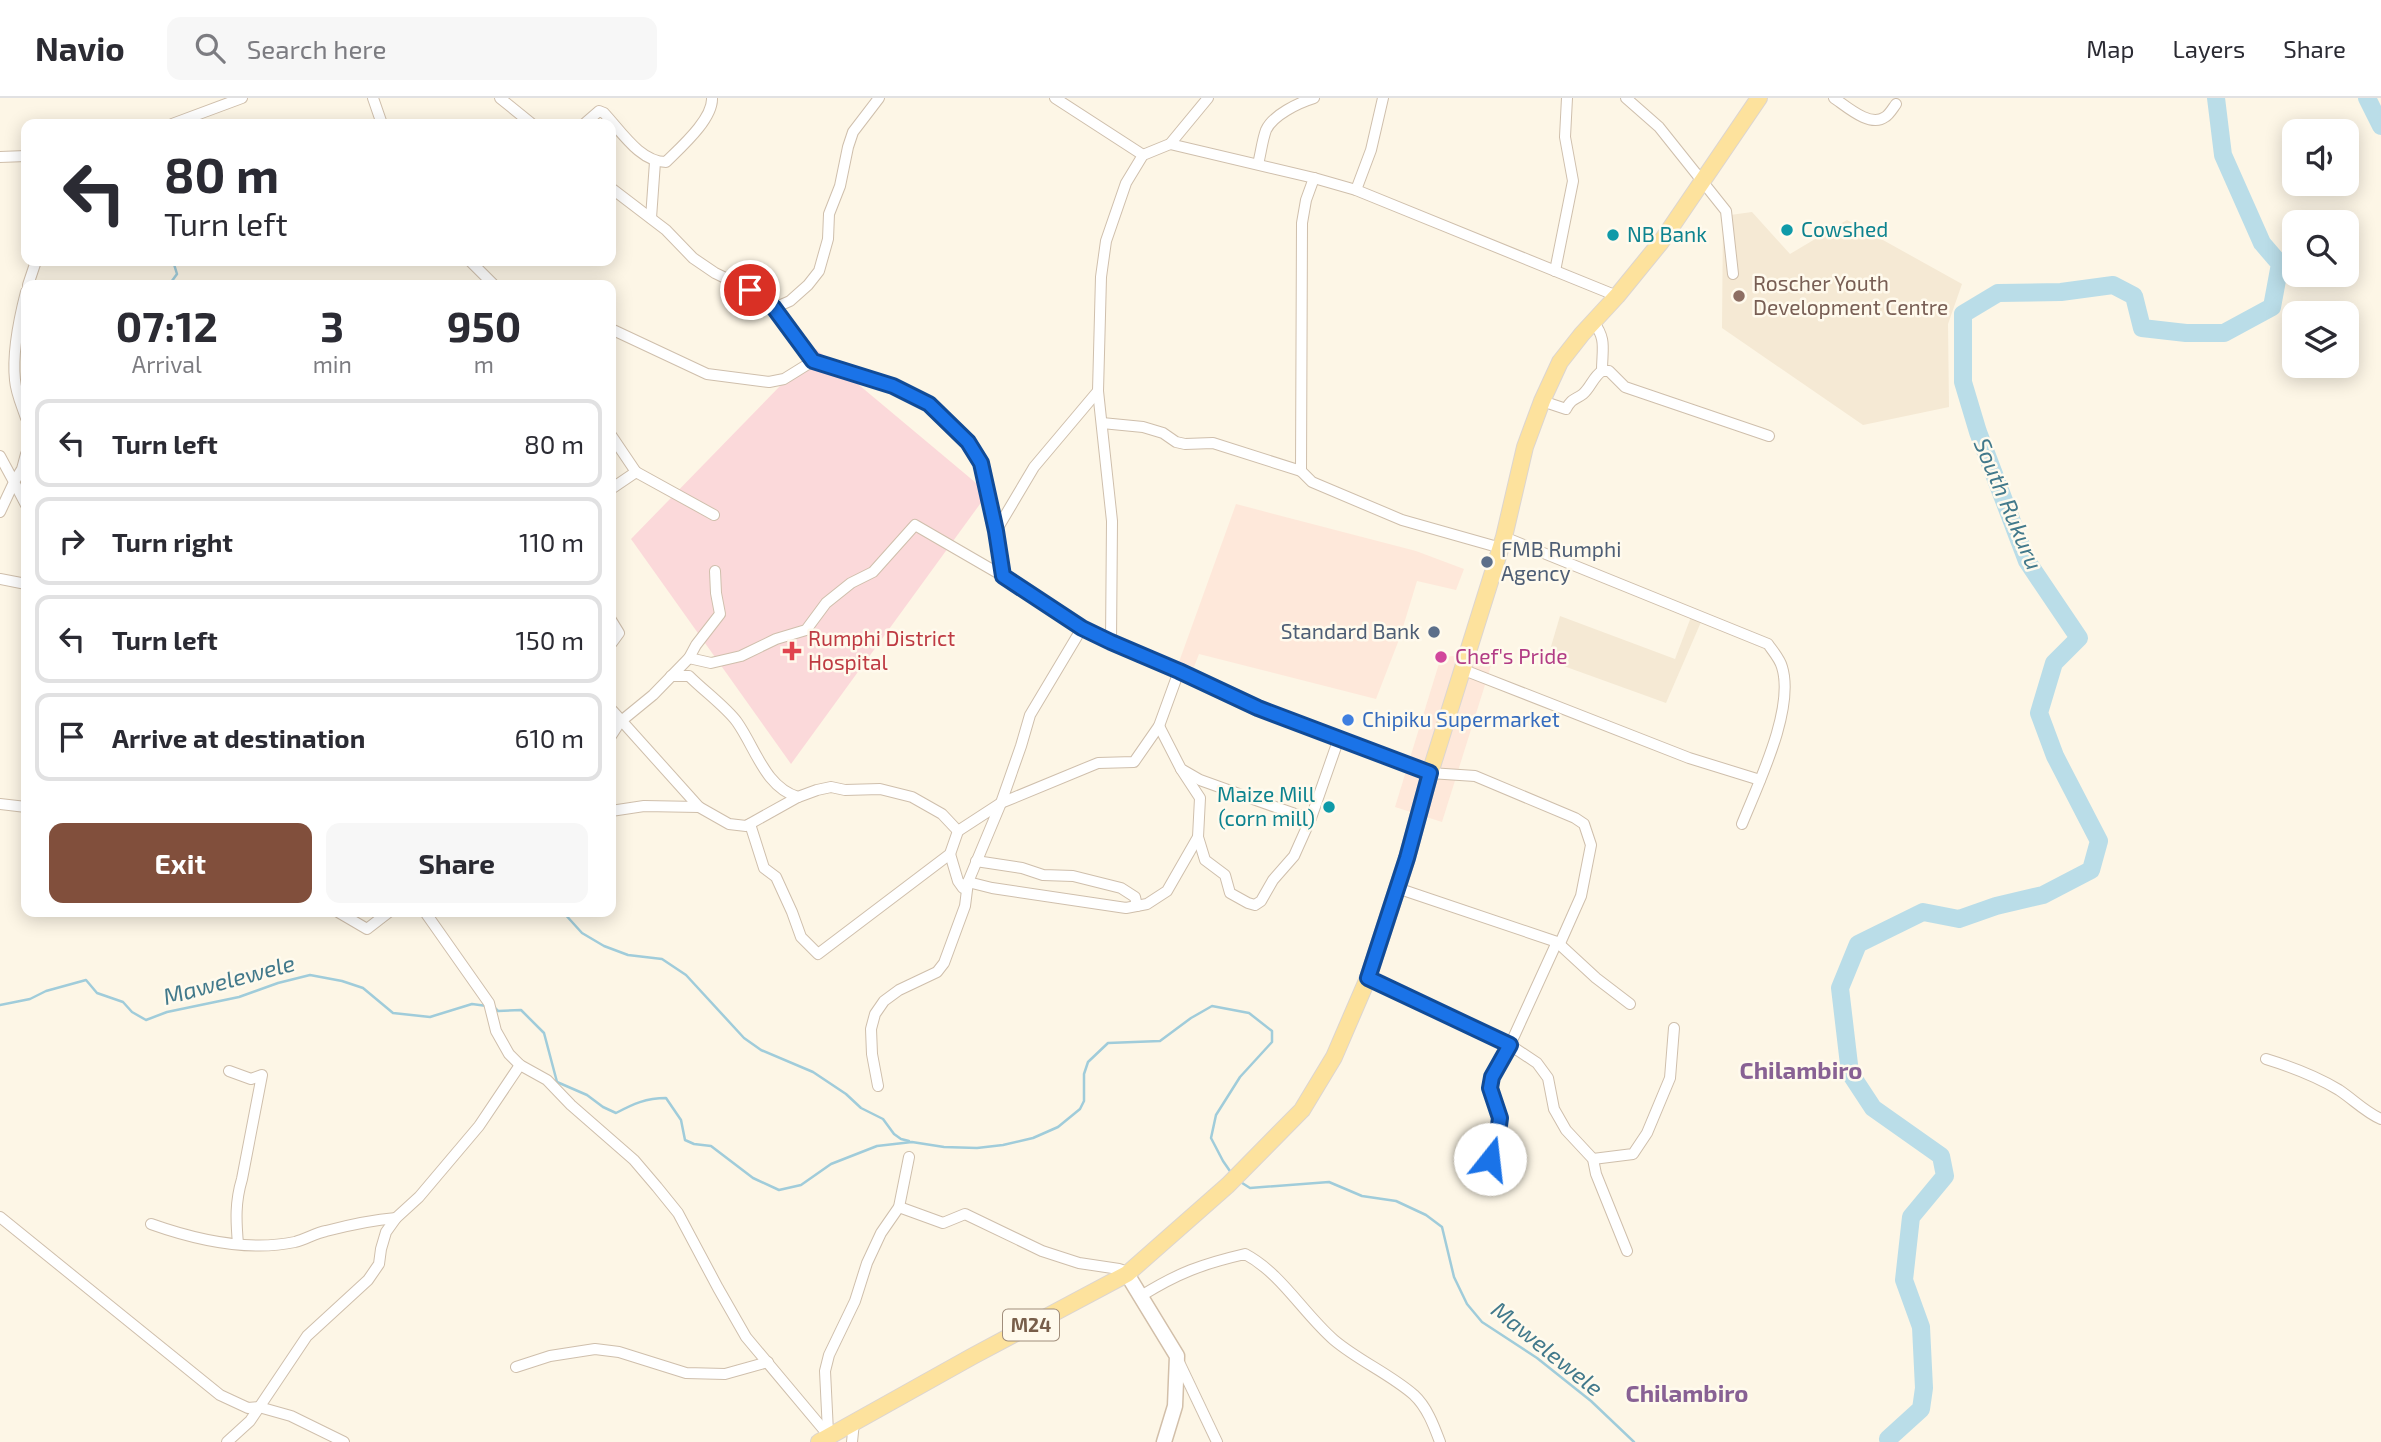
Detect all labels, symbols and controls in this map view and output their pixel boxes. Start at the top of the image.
search box [167,17,657,80]
text: Navio [35,28,125,68]
icon: search [191,29,229,67]
text: Search here [247,33,386,64]
text: Map [2086,34,2134,63]
text: Layers [2172,34,2245,63]
text: Share [2283,34,2346,63]
map controls [2282,119,2359,378]
button: sound [2282,119,2359,196]
text: 80 m [164,144,279,203]
icon: left [49,147,140,238]
text: Turn left [164,204,288,242]
button: search [2282,210,2359,287]
place label: Cowshed [1801,216,1888,241]
place label: NB Bank [1627,221,1707,246]
marker: Cowshed [1779,222,1795,238]
marker: NB Bank [1605,227,1621,243]
pin [720,260,780,320]
place label: Roscher Youth Development Centre [1753,270,1948,319]
icon: arrive [731,271,769,309]
marker: Roscher Youth Development Centre [1731,288,1747,304]
text: 07:12 [116,300,218,350]
text: 3 [320,300,344,350]
text: 950 [447,300,521,350]
button: layers [2282,301,2359,378]
text: Arrival [132,350,202,378]
text: min [313,350,352,378]
text: m [474,350,494,378]
icon: left [53,424,91,462]
text: Turn left [112,428,218,459]
text: 80 m [524,428,584,459]
water label: South Rukuru [1969,433,2049,574]
icon: right [53,522,91,560]
text: Turn right [112,526,233,557]
text: 110 m [519,526,584,557]
place label: FMB Rumphi Agency [1501,536,1621,585]
marker: FMB Rumphi Agency [1479,554,1495,570]
place label: Standard Bank [1281,618,1420,643]
icon: left [53,620,91,658]
text: Turn left [112,624,218,655]
text: 150 m [515,624,584,655]
marker: Standard Bank [1426,624,1442,640]
place label: Rumphi District Hospital [808,625,955,674]
marker: Rumphi District Hospital [782,641,802,661]
place label: Chef's Pride [1455,643,1568,668]
marker: Chef's Pride [1433,649,1449,665]
place label: Chipiku Supermarket [1362,706,1560,731]
marker: Chipiku Supermarket [1340,712,1356,728]
icon: arrive [53,718,91,756]
text: Arrive at destination [112,722,365,753]
text: 610 m [515,722,584,753]
place label: Maize Mill (corn mill) [1217,781,1316,830]
marker: Maize Mill (corn mill) [1321,799,1337,815]
button: Exit [49,823,312,903]
button: Share [326,823,588,903]
water label: Mawelewele [160,948,298,1010]
district label: Chilambiro [1740,1055,1862,1084]
position arrow [1453,1122,1527,1196]
water label: Mawelewele [1486,1295,1609,1402]
road number: M24 [1003,1310,1059,1340]
district label: Chilambiro [1626,1378,1748,1407]

